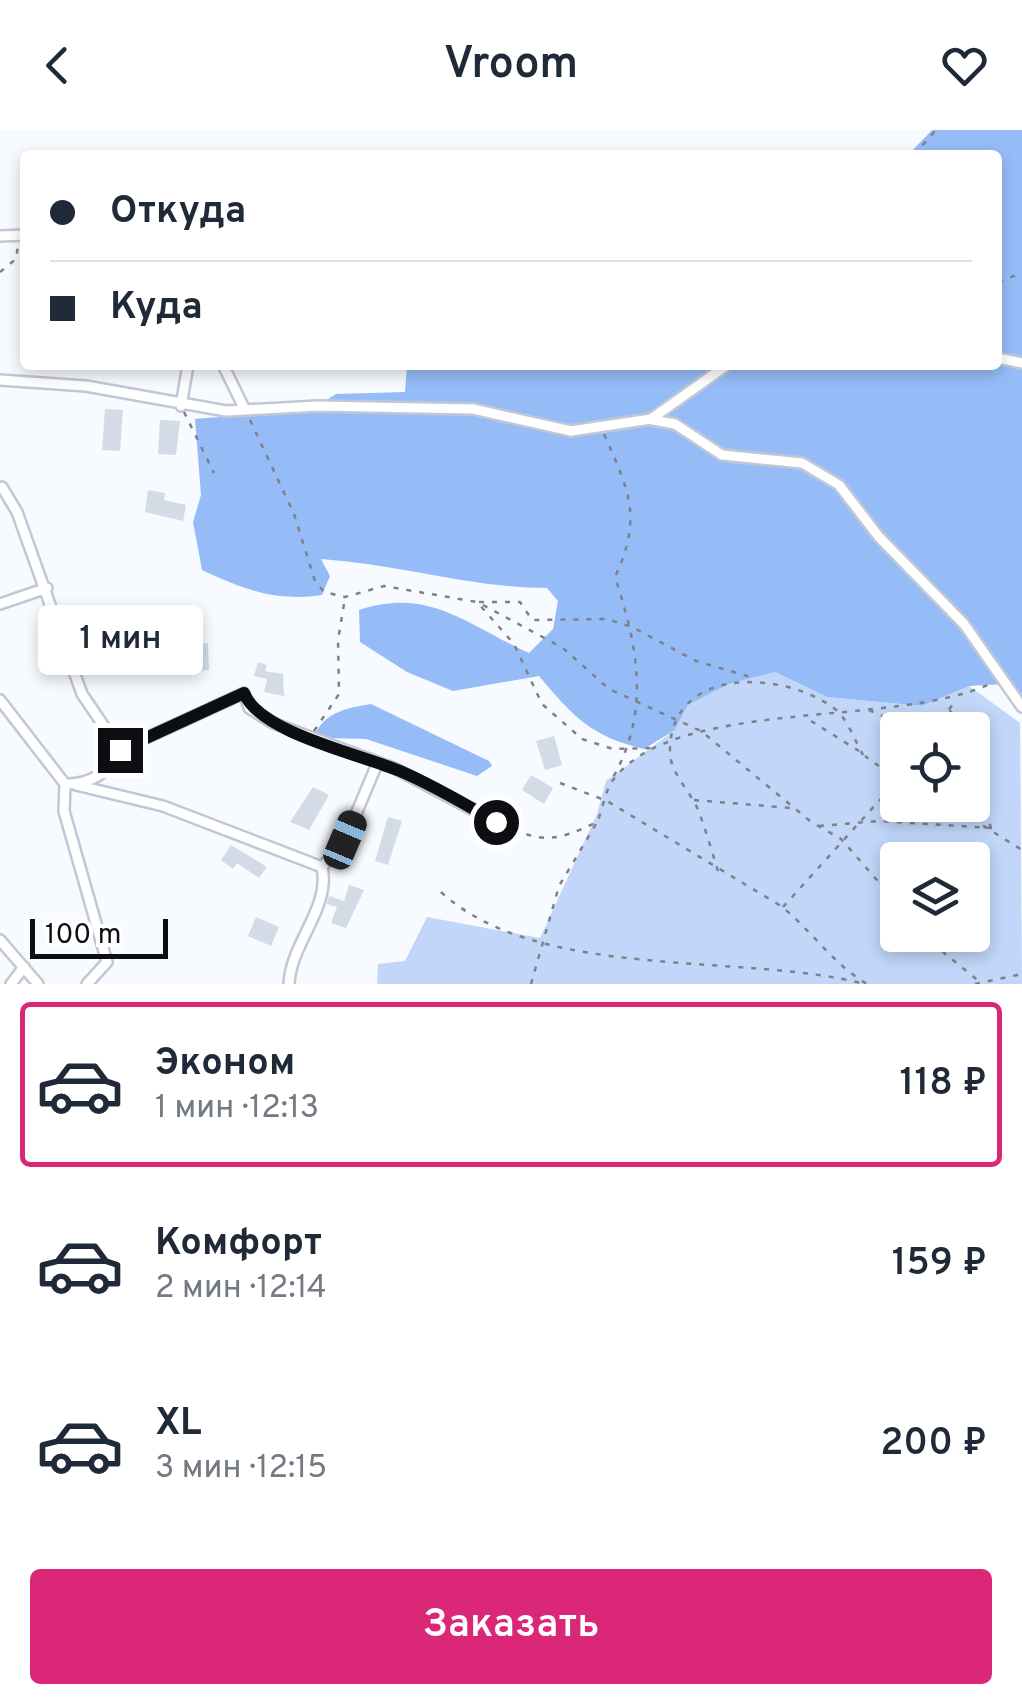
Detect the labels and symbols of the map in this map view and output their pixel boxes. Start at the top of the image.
callout: 1 мин [38,605,202,675]
route end [98,728,143,773]
route start [474,800,519,845]
car [319,807,371,873]
scale bar [30,914,168,958]

